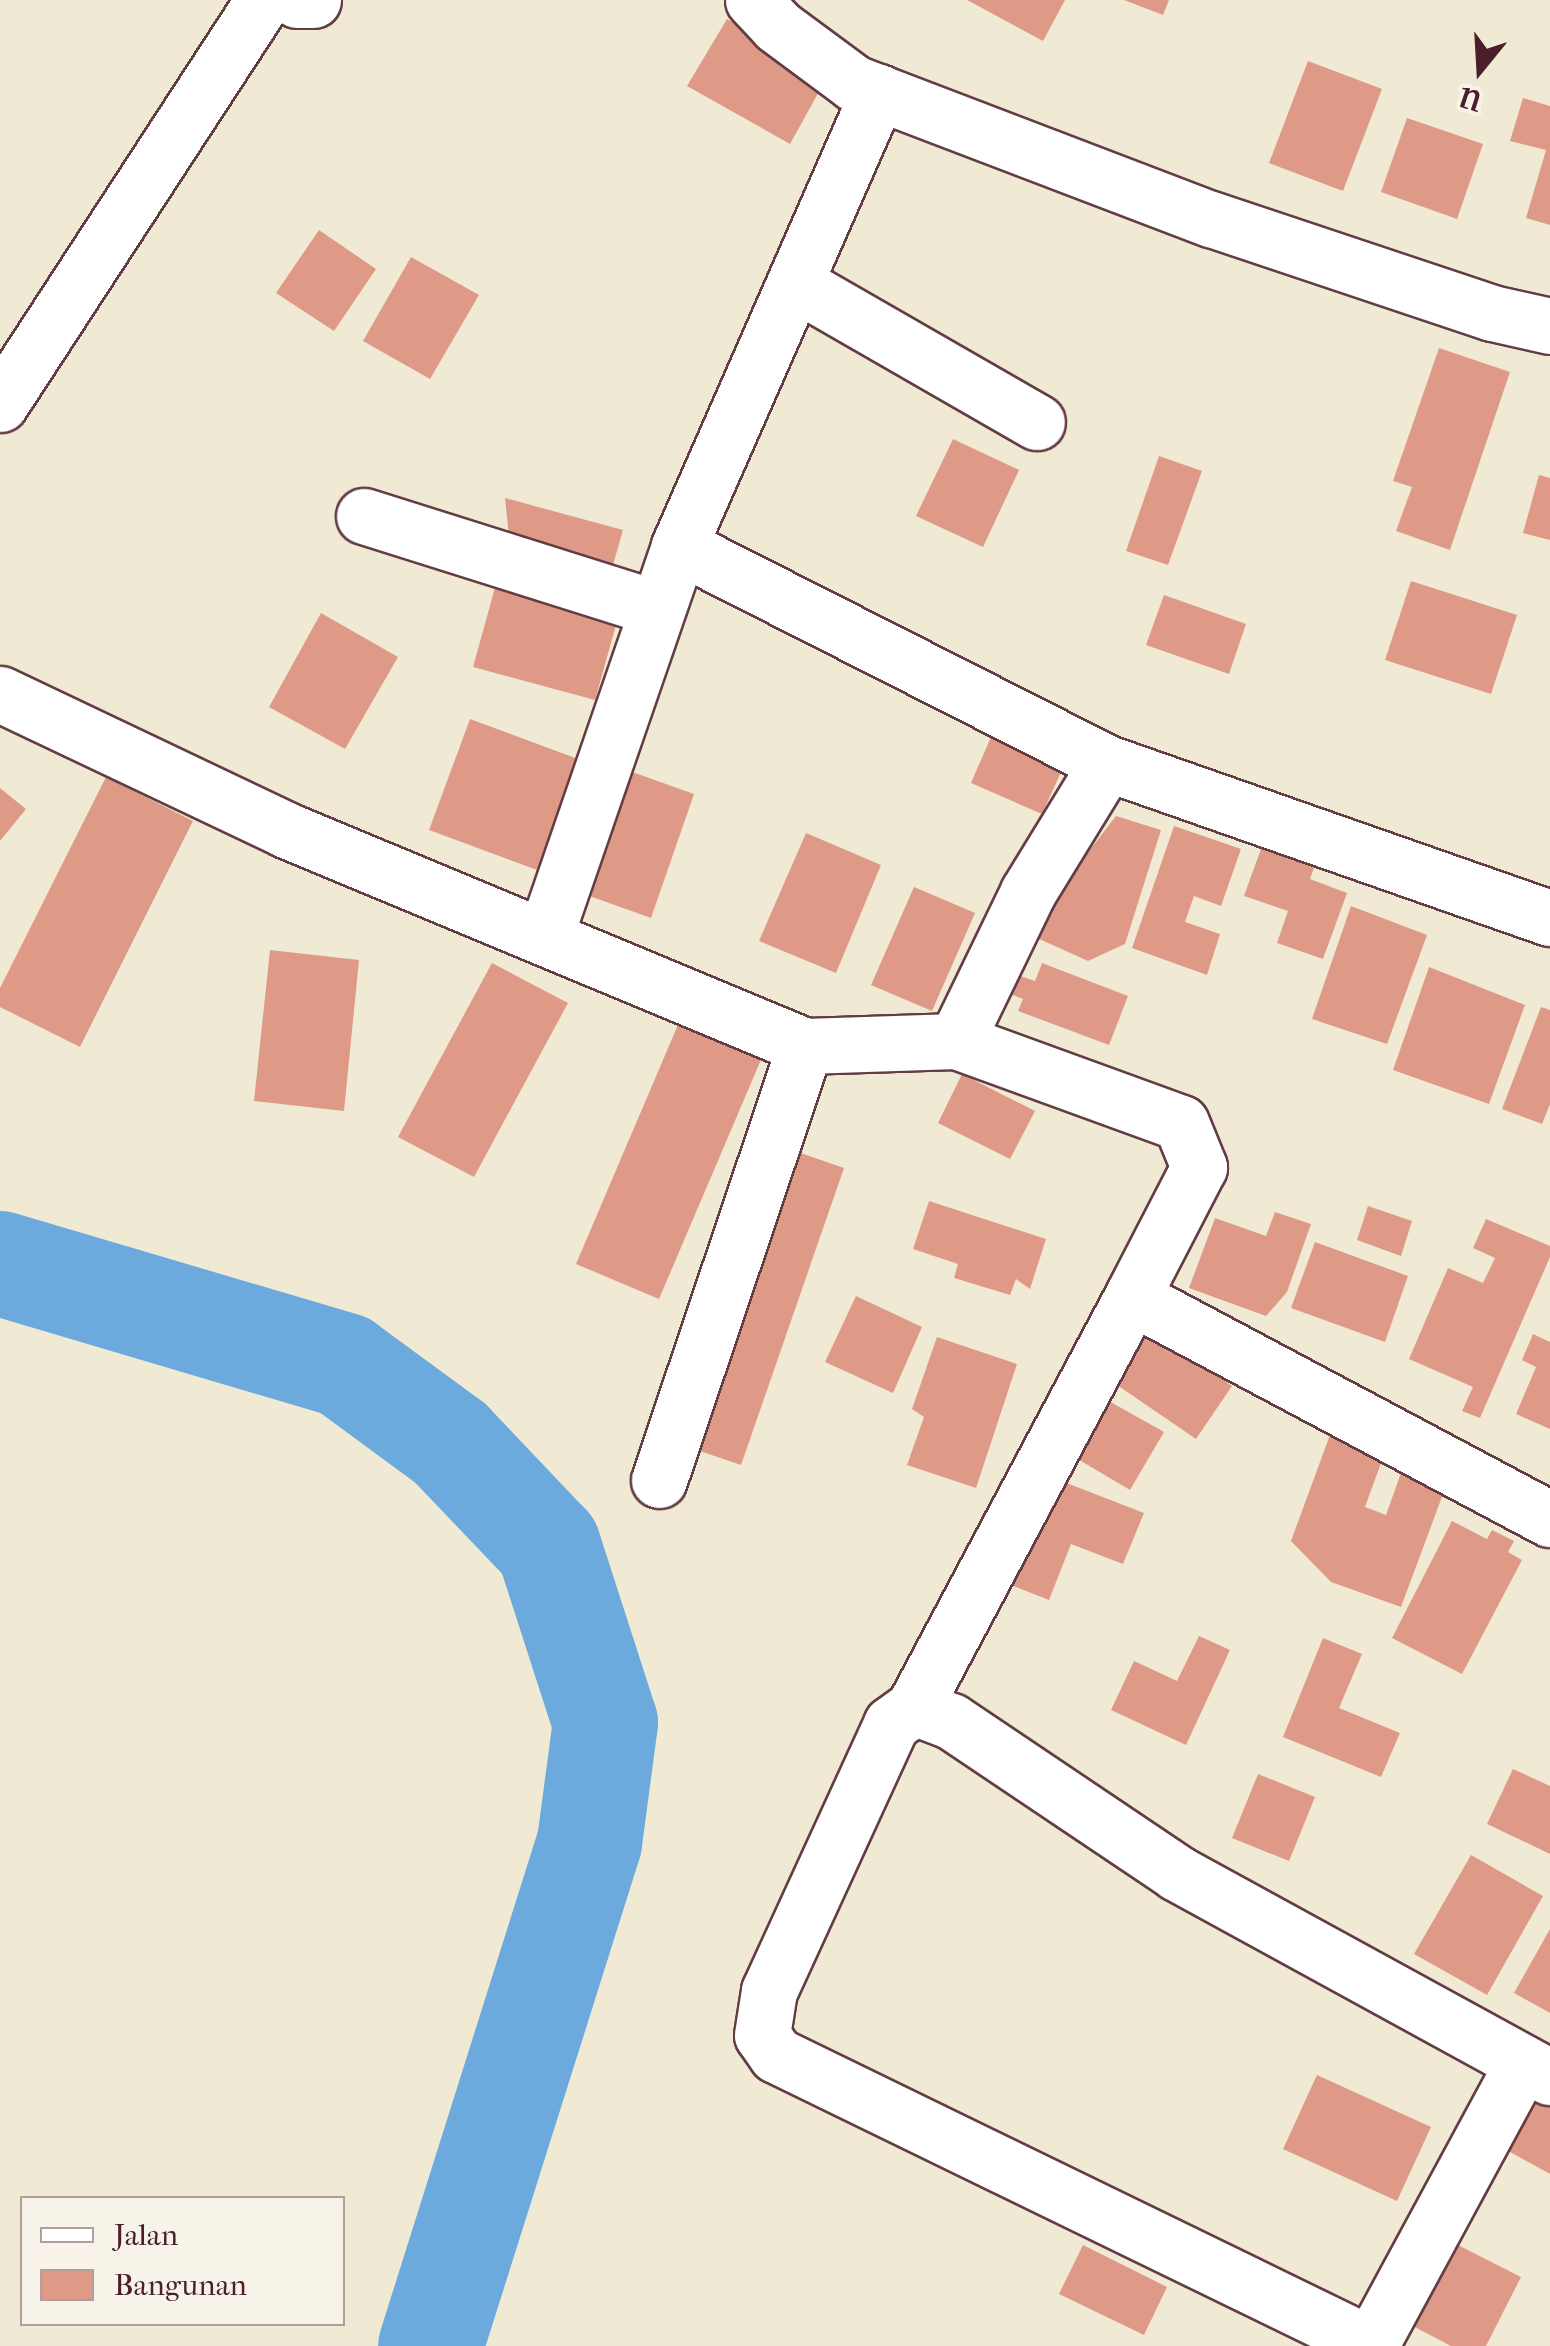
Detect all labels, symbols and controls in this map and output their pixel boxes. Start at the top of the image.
north arrow [1430,20,1530,120]
text: U [1455,80,1486,118]
legend [20,2196,345,2326]
text: Jalan [114,2218,178,2253]
text: Bangunan [114,2268,247,2303]

